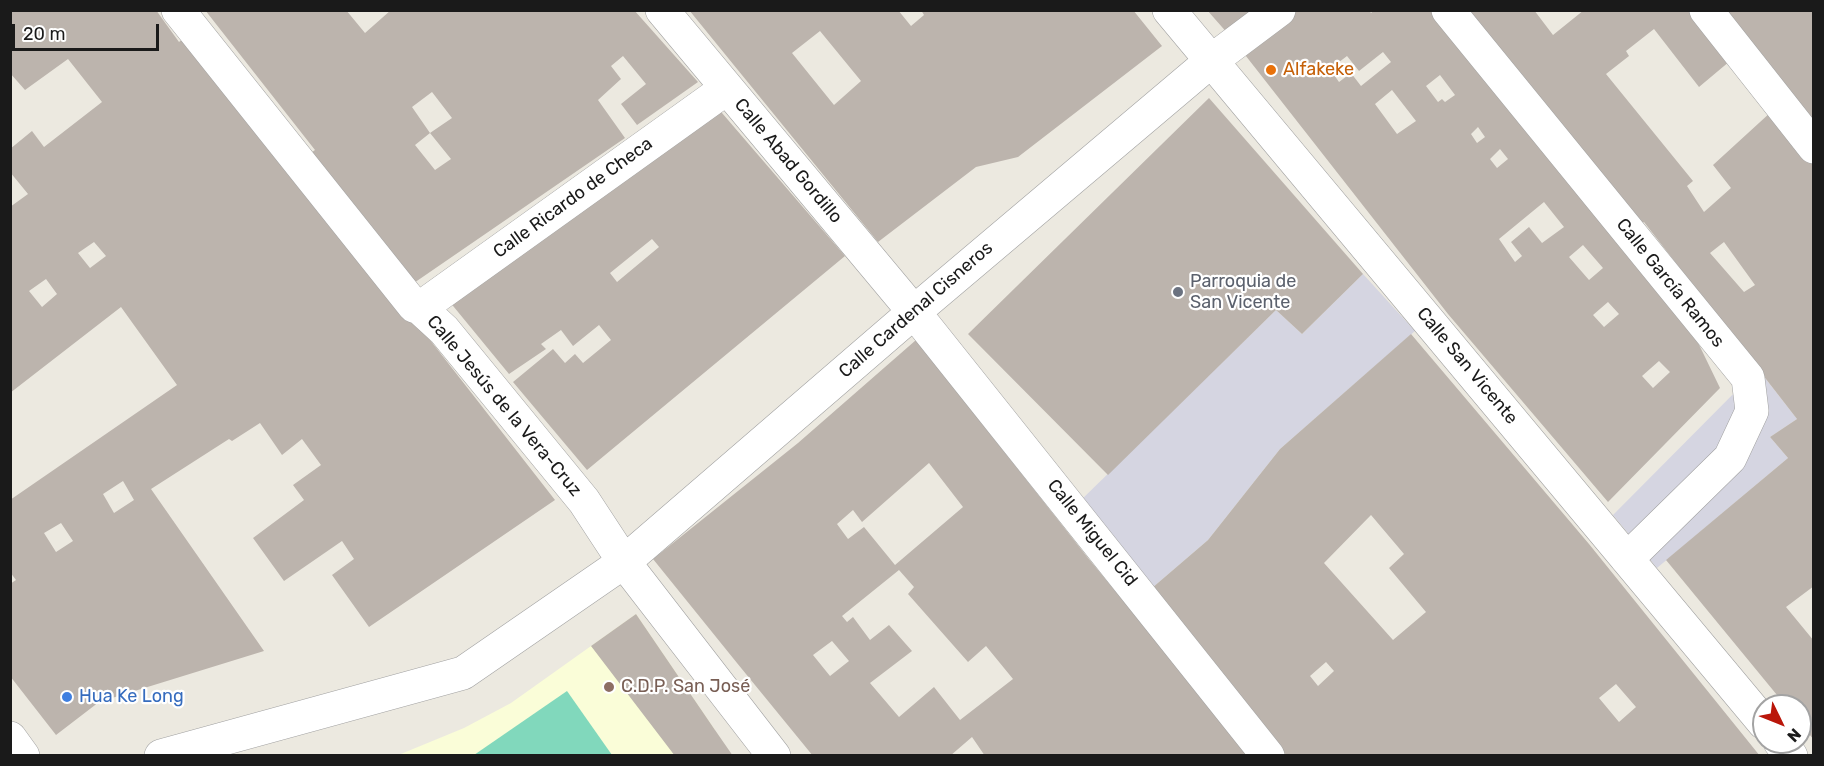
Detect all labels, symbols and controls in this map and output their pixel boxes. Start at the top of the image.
scale bar [15,12,162,50]
text: 20 m [23,23,65,45]
place label: Alfakeke [1283,59,1354,81]
marker: Alfakeke [1264,63,1278,77]
street label: Calle Abad Gordillo [729,94,847,228]
street label: Calle Ricardo de Checa [489,133,657,263]
street label: Calle García Ramos [1611,214,1729,352]
street label: Calle Cardenal Cisneros [835,237,997,383]
place label: Parroquia de San Vicente [1190,271,1296,314]
marker: Parroquia de San Vicente [1171,285,1185,299]
street label: Calle San Vicente [1412,303,1522,429]
street label: Calle Jesús de la Vera-Cruz [422,311,586,501]
street label: Calle Miguel Cid [1042,475,1142,591]
place label: C.D.P. San José [621,676,750,698]
marker: C.D.P. San José [602,680,616,694]
place label: Hua Ke Long [79,686,184,708]
marker: Hua Ke Long [60,690,74,704]
north arrow [1752,694,1812,754]
text: N [1783,725,1805,746]

